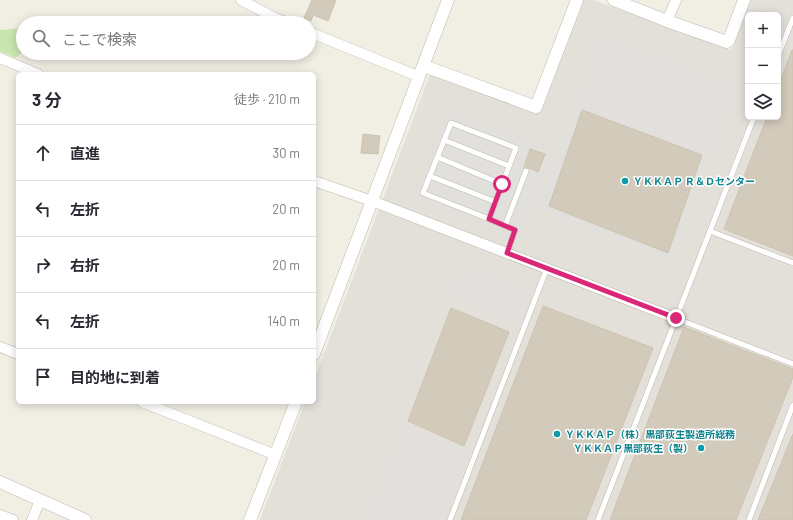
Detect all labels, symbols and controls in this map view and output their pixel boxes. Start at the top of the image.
map controls [745,12,781,120]
button: + [745,12,781,48]
search box [16,16,316,60]
icon: search [30,27,52,49]
text: ここで検索 [62,30,137,48]
button: − [745,48,781,84]
button: layers [745,84,781,120]
text: 3 分 [32,89,62,109]
text: 徒歩 · 210 m [234,91,300,107]
icon: ahead [32,142,54,164]
text: 直進 [70,144,100,162]
text: 30 m [273,145,300,161]
route start [493,175,511,193]
place label: ＹＫＫＡＰ Ｒ＆Ｄセンター [633,175,755,187]
marker: ＹＫＫＡＰ Ｒ＆Ｄセンター [620,176,630,186]
icon: left [32,198,54,220]
text: 左折 [70,200,100,218]
text: 20 m [272,201,300,217]
icon: right [32,254,54,276]
text: 右折 [70,256,100,274]
text: 20 m [272,257,300,273]
route end [667,309,685,327]
icon: left [32,310,54,332]
text: 左折 [70,312,100,330]
text: 140 m [268,313,300,329]
icon: arrive [32,366,54,388]
text: 目的地に到着 [70,368,160,386]
place label: ＹＫＫＡＰ（株）黒部荻生製造所総務 [565,428,735,440]
marker: ＹＫＫＡＰ（株）黒部荻生製造所総務 [552,429,562,439]
place label: ＹＫＫＡＰ黒部荻生（製） [573,442,693,454]
marker: ＹＫＫＡＰ黒部荻生（製） [696,443,706,453]

